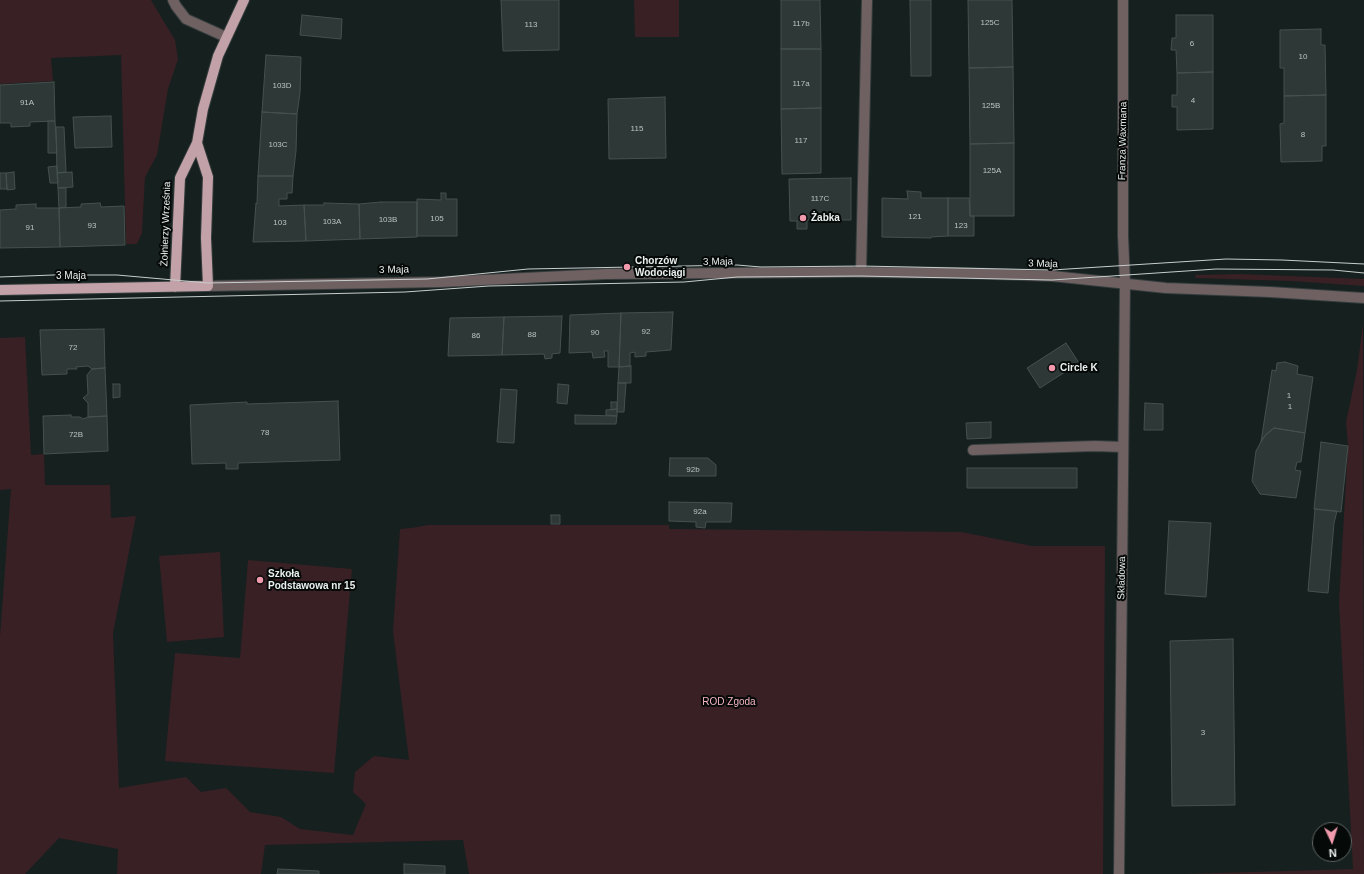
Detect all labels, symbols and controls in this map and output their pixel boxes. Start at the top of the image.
house number: 125C [980,18,1000,28]
house number: 117b [792,19,810,29]
house number: 113 [525,20,537,30]
house number: 6 [1190,39,1194,49]
house number: 10 [1299,52,1307,62]
house number: 117a [792,79,810,89]
house number: 103D [272,81,292,91]
house number: 4 [1191,96,1195,106]
house number: 91A [20,98,34,108]
house number: 125B [982,101,1000,111]
street label: Franza Waxmana [1116,102,1130,180]
house number: 115 [631,124,643,134]
house number: 8 [1301,130,1305,140]
house number: 117 [795,136,807,146]
house number: 103C [268,140,288,150]
house number: 125A [983,166,1001,176]
street label: Żołnierzy Września [159,181,173,267]
house number: 117C [811,194,829,204]
place label: Żabka [811,212,840,224]
house number: 121 [908,212,922,222]
marker: Żabka [798,213,808,223]
house number: 105 [430,214,444,224]
house number: 103B [379,215,397,225]
house number: 103A [323,217,341,227]
house number: 103 [273,218,287,228]
house number: 93 [88,221,96,231]
house number: 123 [954,221,968,231]
house number: 91 [26,223,34,233]
place label: Chorzów Wodociągi [635,255,685,278]
street label: 3 Maja [703,256,733,268]
street label: 3 Maja [1028,257,1058,271]
marker: Chorzów Wodociągi [622,262,632,272]
street label: 3 Maja [379,264,409,276]
street label: 3 Maja [56,270,86,282]
house number: 92 [642,327,650,337]
house number: 90 [591,328,599,338]
house number: 88 [528,330,536,340]
house number: 86 [472,331,480,341]
house number: 72 [69,343,77,353]
place label: Circle K [1060,362,1098,374]
marker: Circle K [1047,363,1057,373]
house number: 1 [1287,391,1291,401]
house number: 1 [1288,402,1292,412]
house number: 78 [261,428,269,438]
house number: 72B [69,430,83,440]
house number: 92b [686,465,700,475]
house number: 92a [693,507,707,517]
street label: Składowa [1116,556,1128,600]
place label: Szkoła Podstawowa nr 15 [268,568,355,592]
marker: Szkoła Podstawowa nr 15 [255,575,265,585]
park label: ROD Zgoda [702,696,756,708]
house number: 3 [1201,728,1205,738]
north arrow [1312,822,1352,862]
text: N [1328,847,1337,859]

